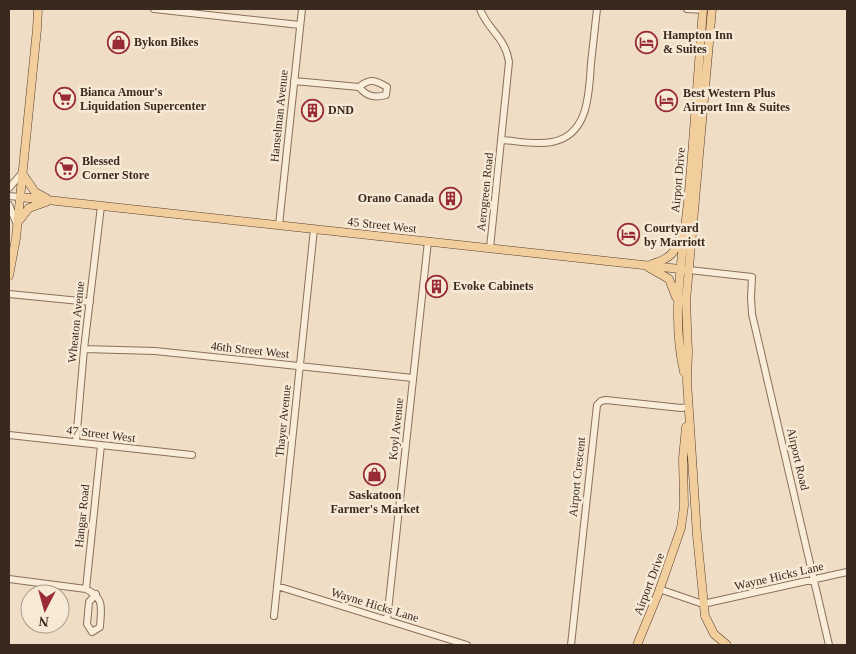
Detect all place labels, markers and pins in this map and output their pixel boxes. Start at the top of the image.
place label: Hampton Inn & Suites [663,28,733,56]
shop icon: Bykon Bikes [106,30,130,54]
hotel icon: Hampton Inn & Suites [635,30,659,54]
place label: Bykon Bikes [134,35,199,49]
place label: Bianca Amour's Liquidation Supercenter [80,85,207,113]
place label: Best Western Plus Airport Inn & Suites [683,86,790,114]
supermarket icon: Bianca Amour's Liquidation Supercenter [52,87,76,111]
hotel icon: Best Western Plus Airport Inn & Suites [655,88,679,112]
building icon: DND [300,98,324,122]
place label: DND [328,103,354,117]
place label: Blessed Corner Store [82,154,150,182]
supermarket icon: Blessed Corner Store [54,156,78,180]
building icon: Orano Canada [438,186,462,210]
place label: Orano Canada [358,191,434,205]
place label: Courtyard by Marriott [644,221,705,249]
hotel icon: Courtyard by Marriott [616,223,640,247]
building icon: Evoke Cabinets [425,274,449,298]
place label: Evoke Cabinets [453,279,534,293]
shop icon: Saskatoon Farmer's Market [363,462,387,486]
place label: Saskatoon Farmer's Market [331,488,419,516]

